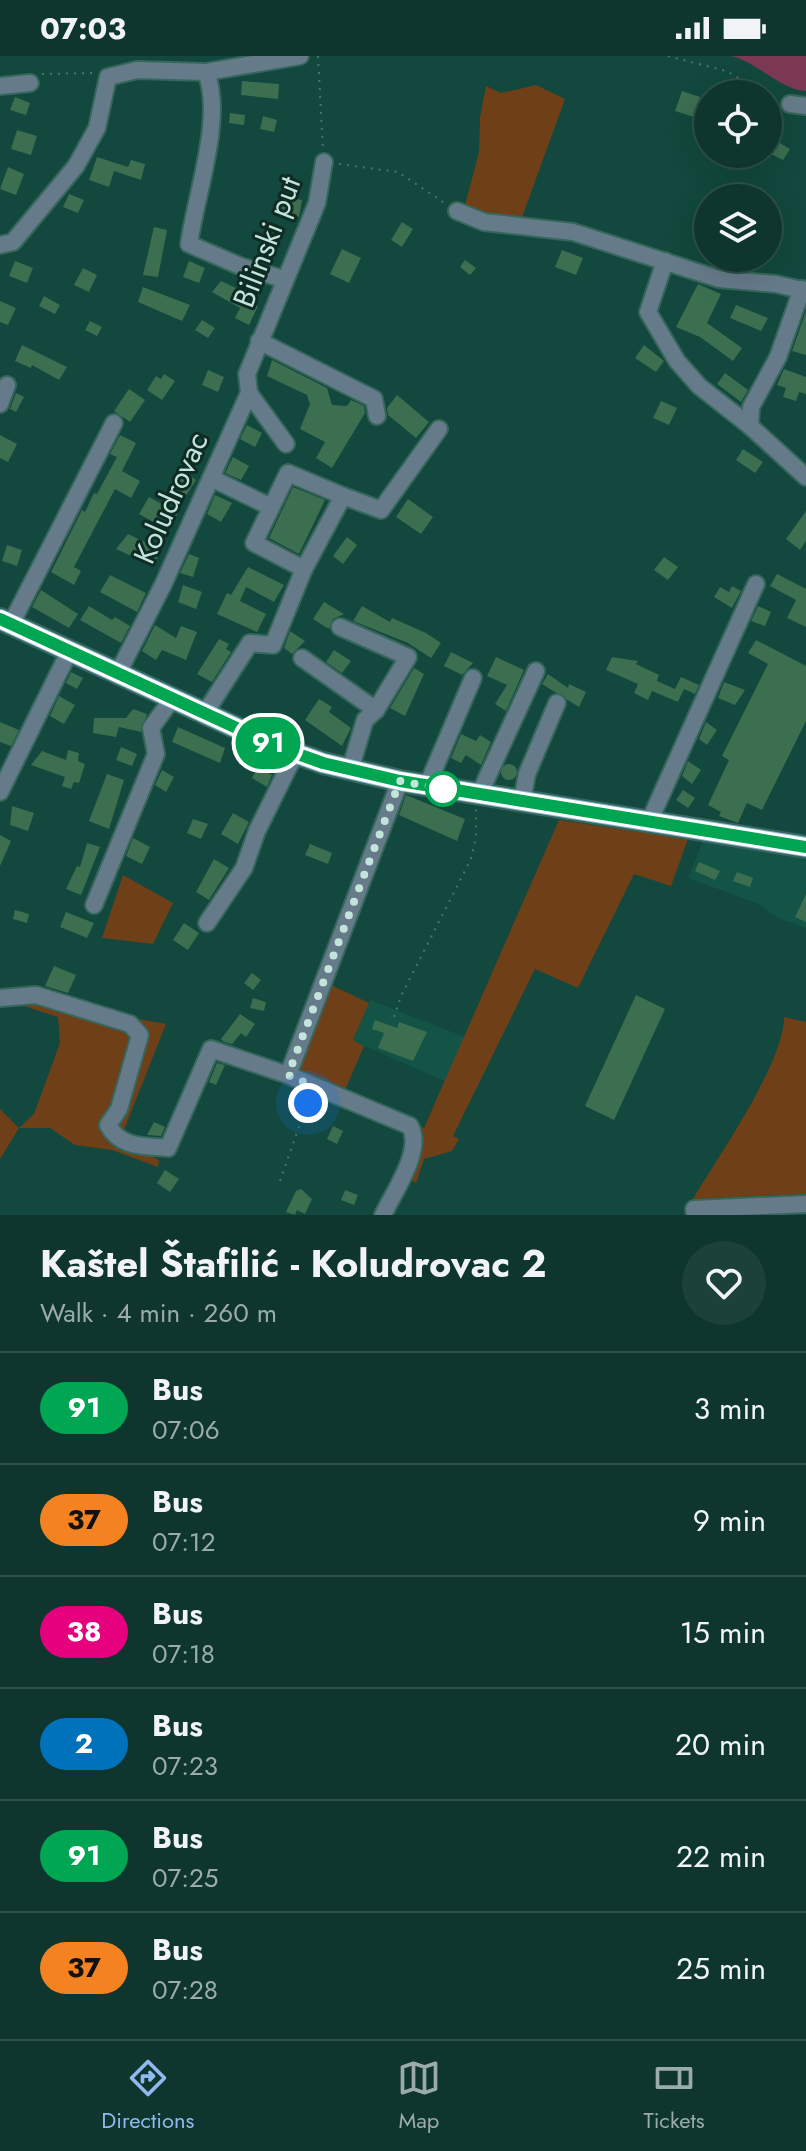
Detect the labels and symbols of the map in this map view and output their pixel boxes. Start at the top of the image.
street label: Bilinski put [222,169,311,314]
street label: Koludrovac [122,425,219,570]
line badge: 91 [232,717,304,769]
unlabelled marker [426,772,460,806]
your location [288,1083,328,1123]

